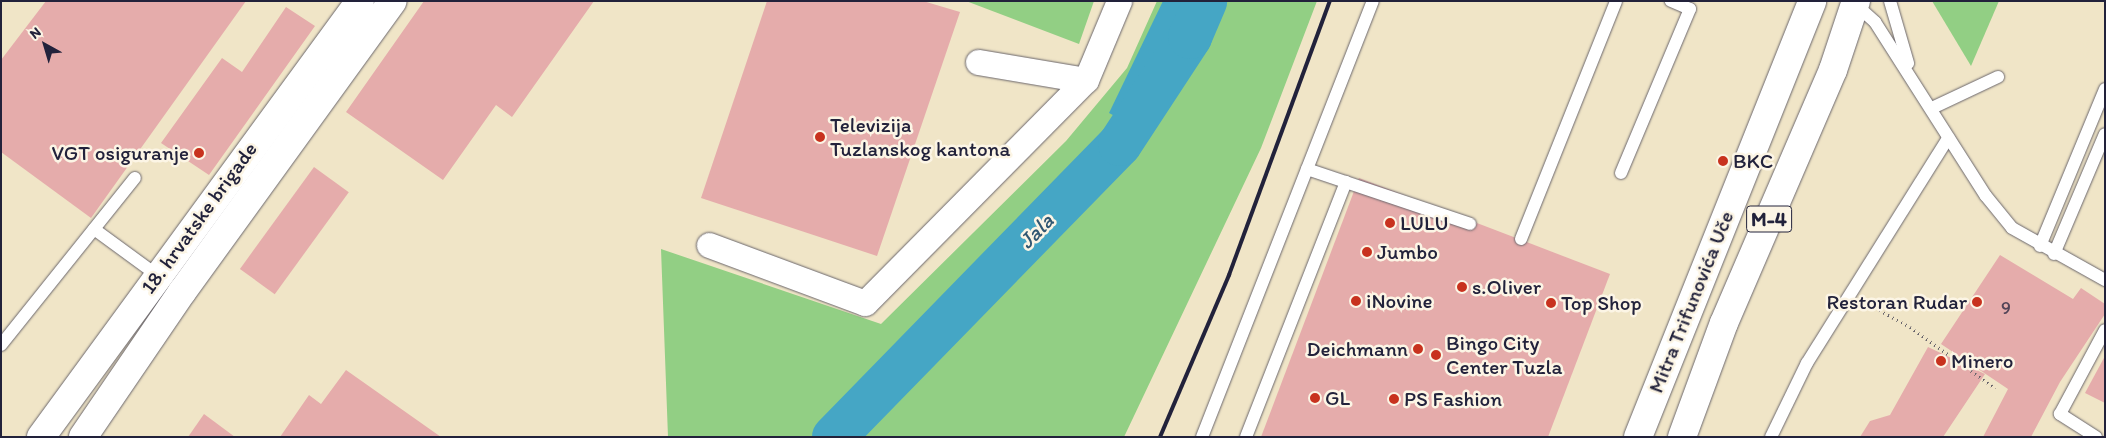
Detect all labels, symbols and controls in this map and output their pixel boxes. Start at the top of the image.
north arrow [20,20,70,70]
text: N [26,23,44,43]
place label: Televizija Tuzlanskog kantona [830,112,1010,162]
marker: Televizija Tuzlanskog kantona [814,131,826,143]
street label: 18. hrvatske brigade [136,137,262,299]
place label: VGT osiguranje [52,140,189,166]
marker: VGT osiguranje [193,147,205,159]
place label: BKC [1733,148,1773,174]
marker: BKC [1717,155,1729,167]
road number: M-4 [1745,202,1793,236]
water label: Jala [1013,208,1059,254]
street label: Mitra Trifunovića Uče [1643,208,1739,396]
place label: LULU [1400,210,1448,236]
marker: LULU [1384,217,1396,229]
place label: Jumbo [1377,239,1438,265]
marker: Jumbo [1361,246,1373,258]
place label: s.Oliver [1472,274,1541,300]
marker: s.Oliver [1456,281,1468,293]
place label: iNovine [1366,288,1432,314]
place label: Restoran Rudar [1827,289,1967,315]
place label: Top Shop [1561,290,1641,316]
marker: iNovine [1350,295,1362,307]
marker: Restoran Rudar [1971,296,1983,308]
marker: Top Shop [1545,297,1557,309]
house number: 9 [2001,297,2011,319]
place label: Bingo City Center Tuzla [1446,330,1560,380]
place label: Deichmann [1306,336,1408,362]
marker: Deichmann [1412,343,1424,355]
place label: Minero [1951,348,2013,374]
marker: Bingo City Center Tuzla [1430,349,1442,361]
marker: Minero [1935,355,1947,367]
place label: GL [1325,385,1350,411]
place label: PS Fashion [1404,386,1502,412]
marker: GL [1309,392,1321,404]
marker: PS Fashion [1388,393,1400,405]

